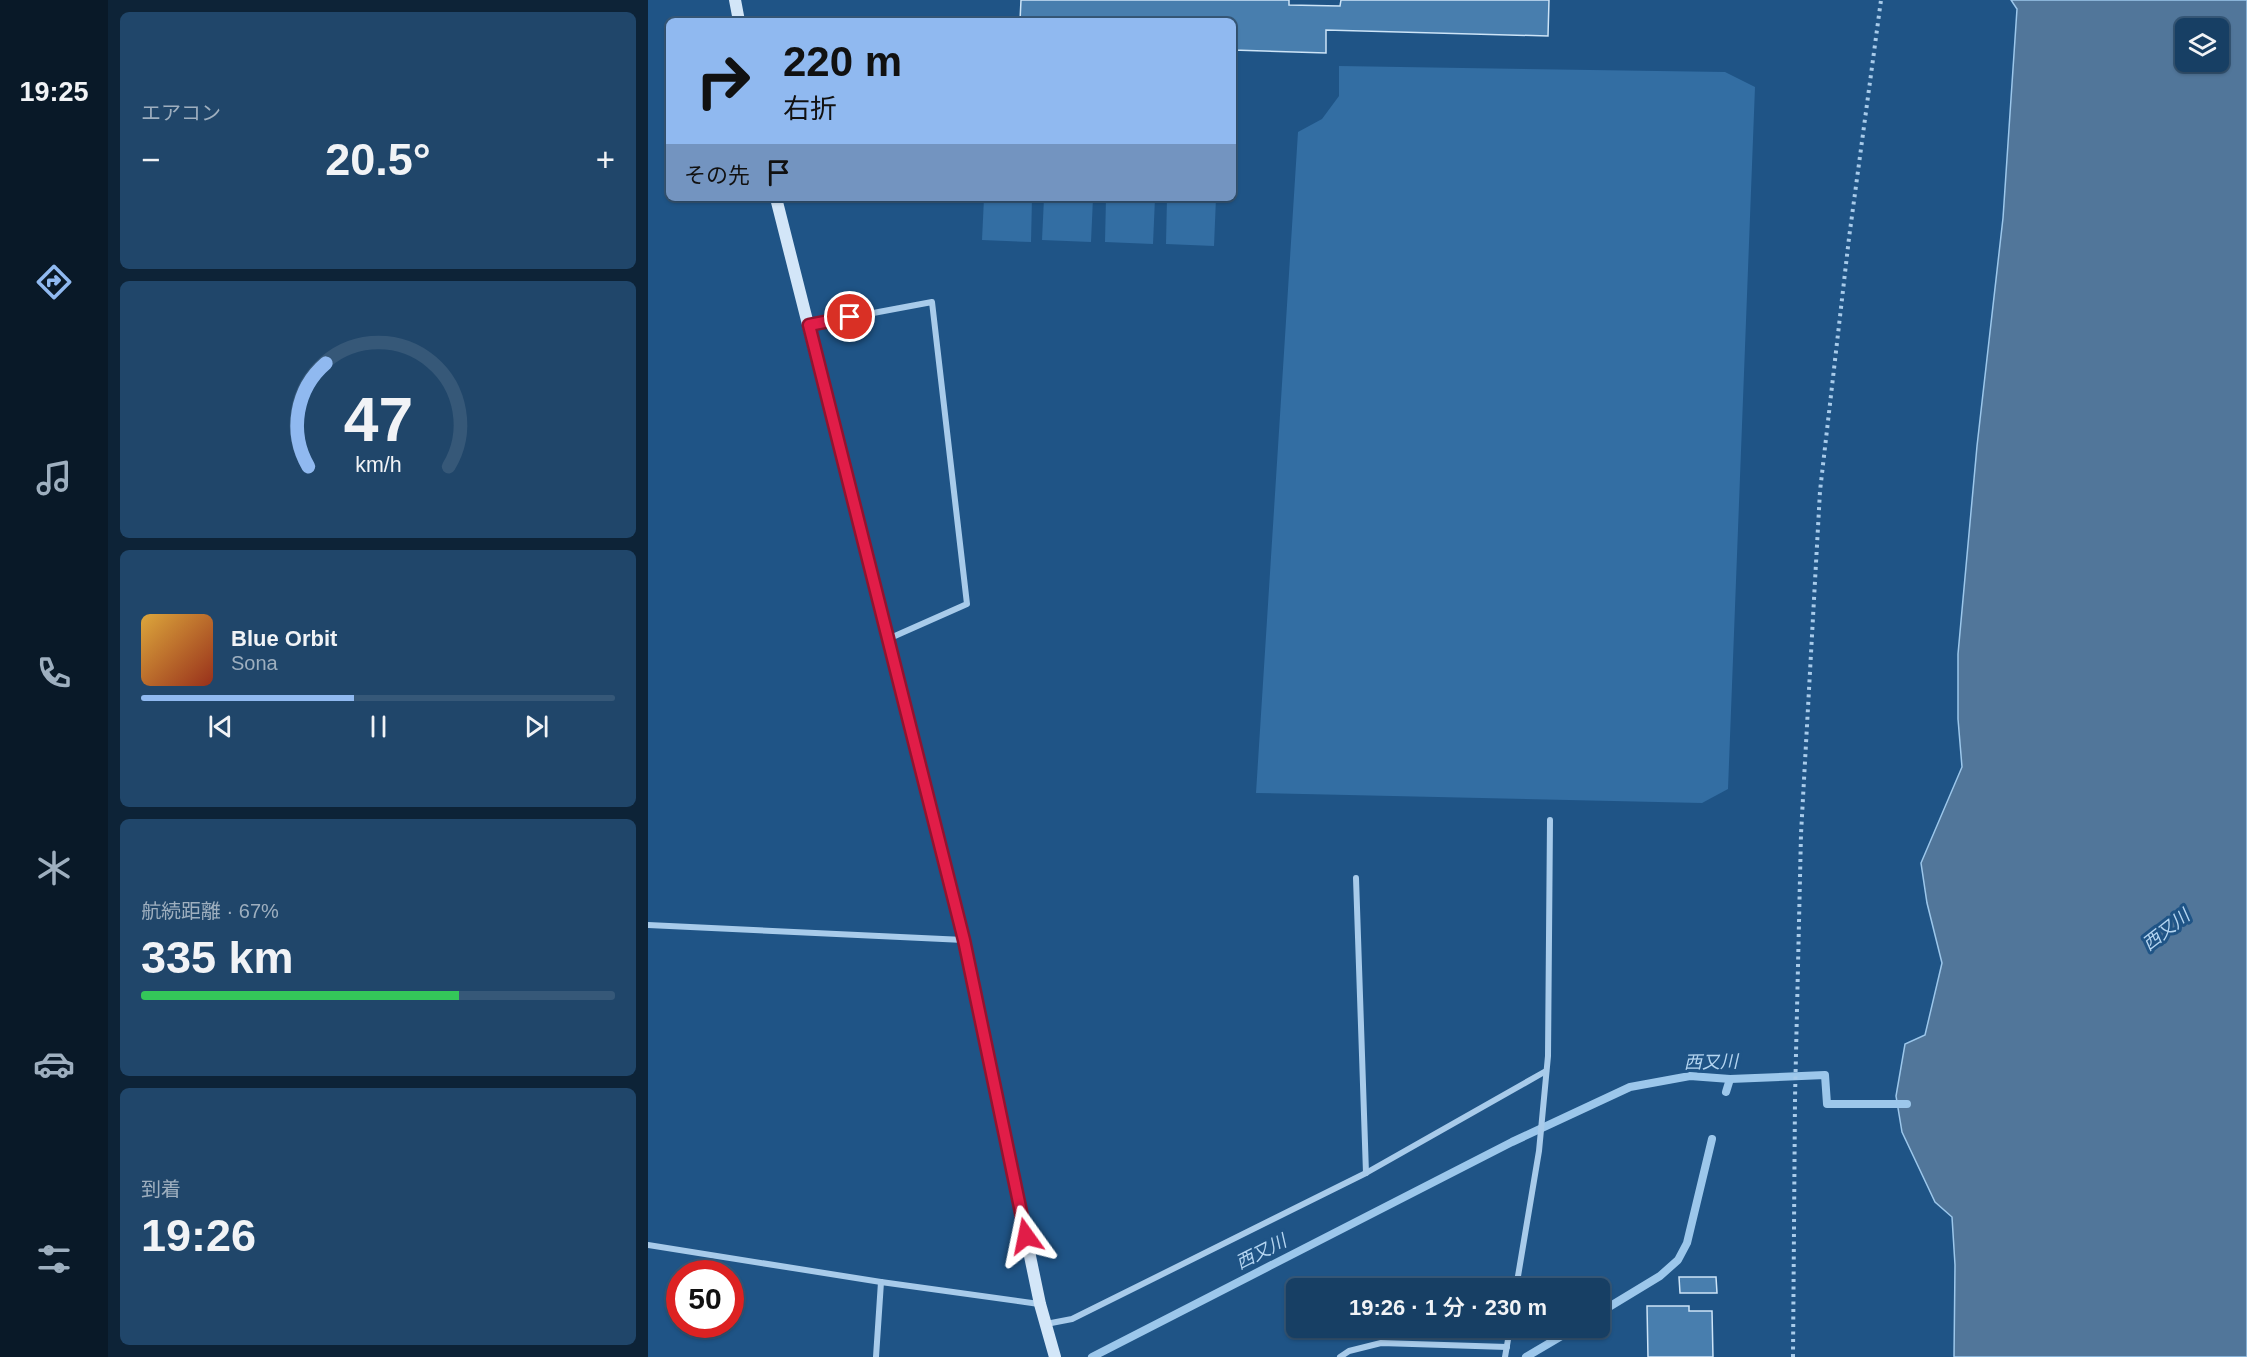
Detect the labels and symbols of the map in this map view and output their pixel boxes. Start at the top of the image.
pin [824,291,875,342]
water label: 西又川 [2139,904,2195,955]
water label: 西又川 [1684,1051,1740,1072]
position arrow [994,1204,1058,1268]
water label: 西又川 [1232,1230,1291,1273]
speed limit sign: 50 [666,1260,744,1338]

